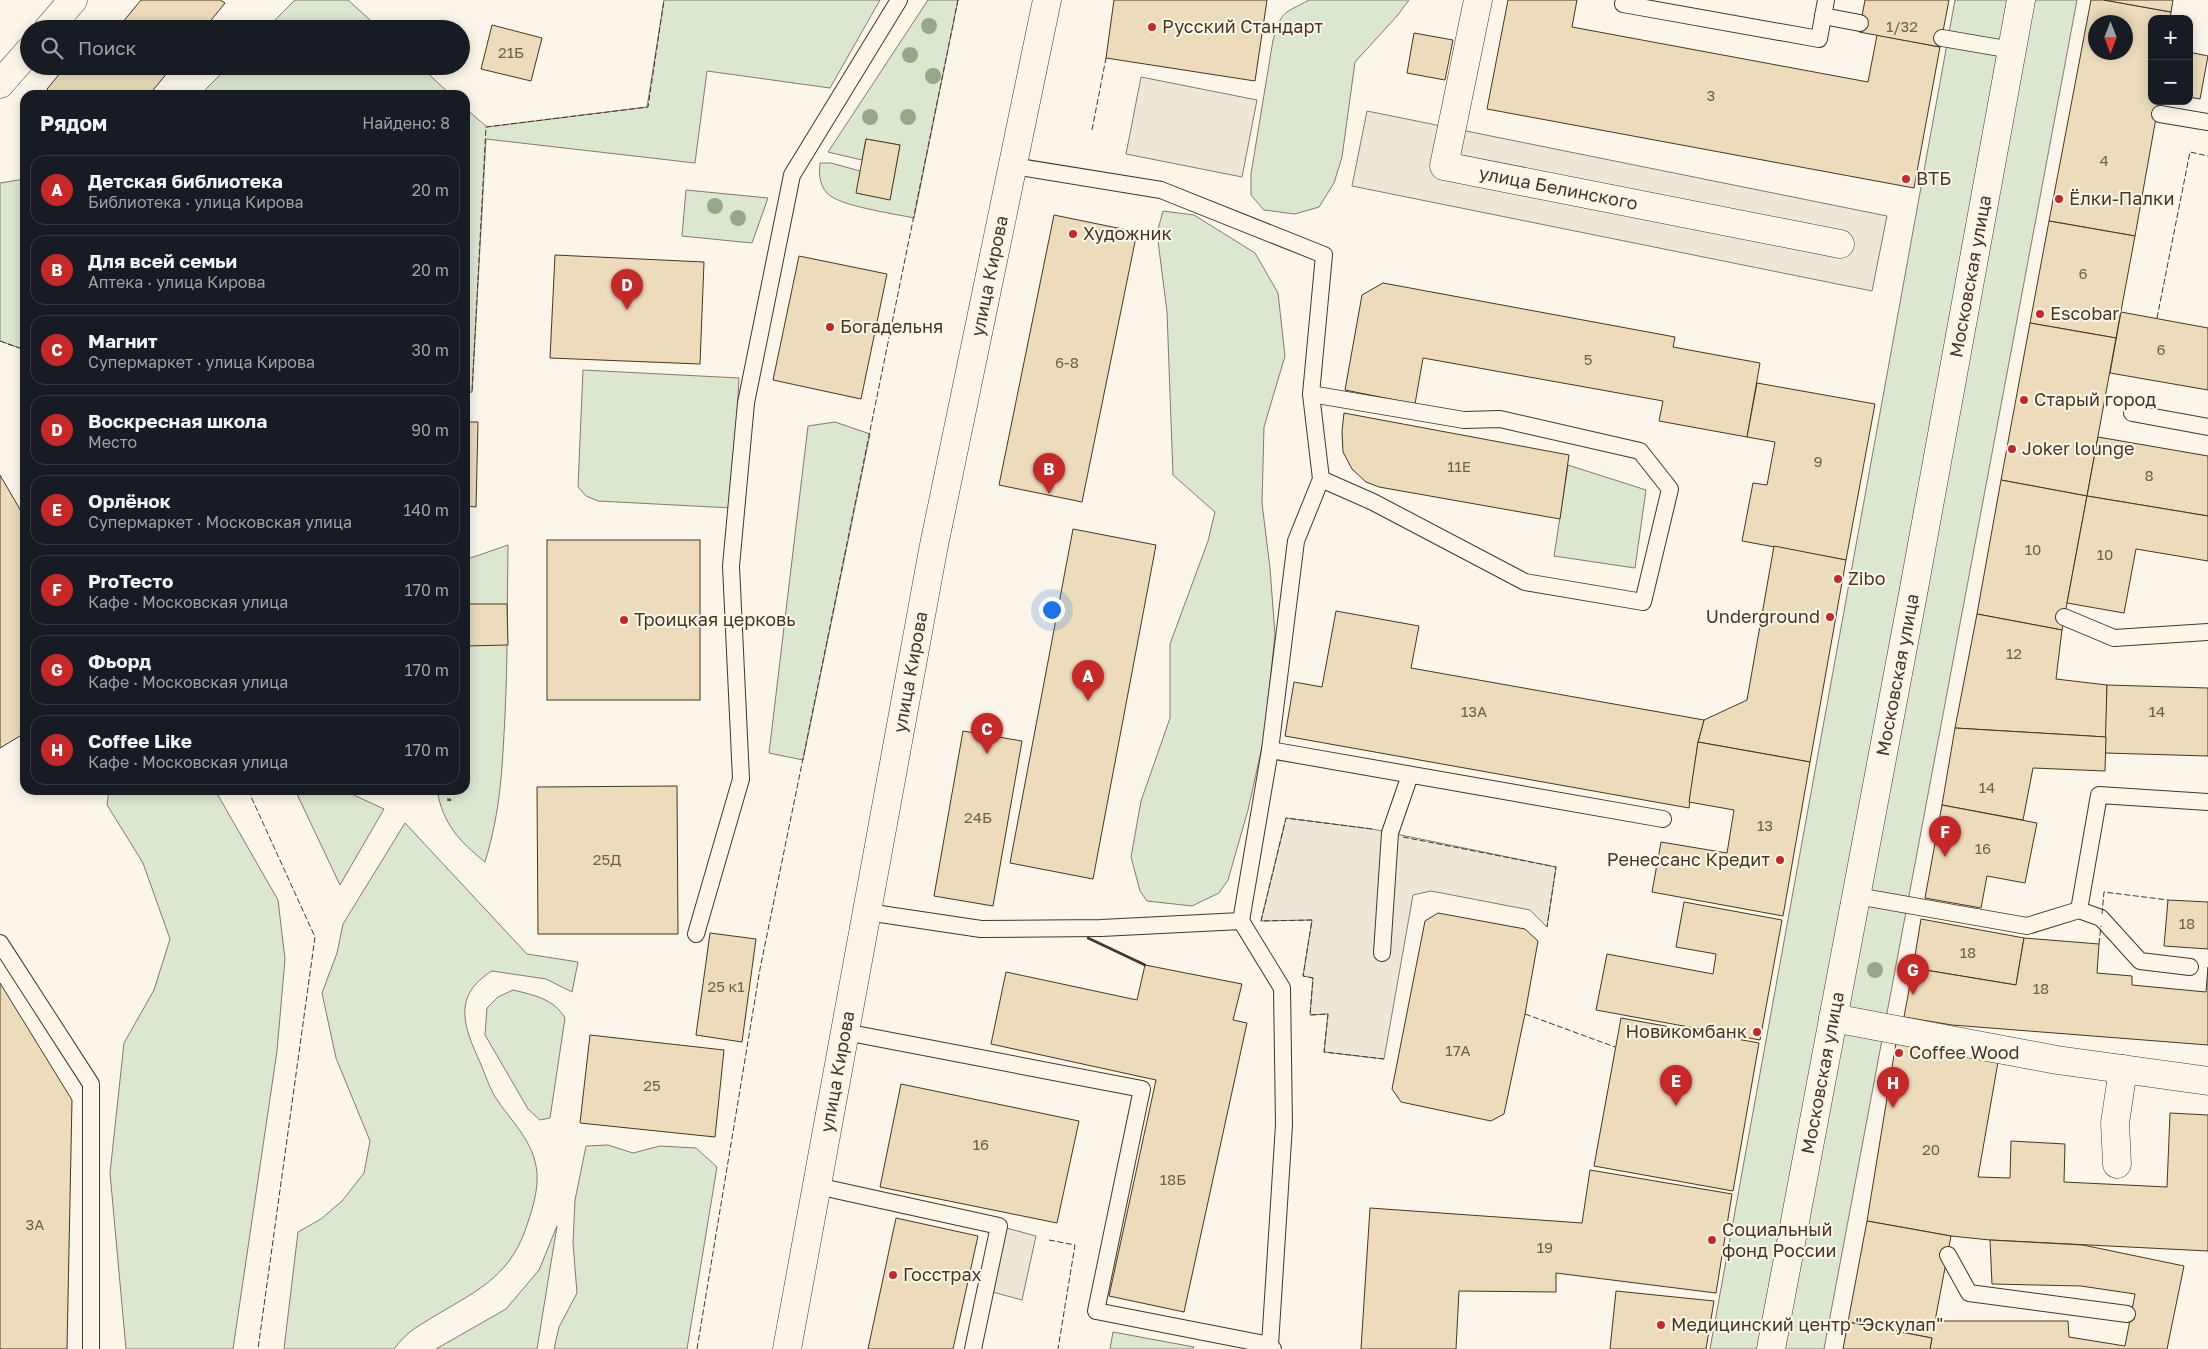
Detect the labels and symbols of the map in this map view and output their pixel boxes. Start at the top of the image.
place label: Русский Стандарт [1162,15,1323,37]
north arrow [2088,15,2133,60]
house number: 1/32 [1886,17,1918,35]
marker: Русский Стандарт [1146,21,1158,33]
house number: 21Б [498,43,524,61]
house number: 3 [1707,86,1715,104]
house number: 4 [2099,151,2109,169]
street label: улица Белинского [1477,161,1640,214]
place label: ВТБ [1916,167,1951,189]
marker: ВТБ [1900,173,1912,185]
place label: Ёлки-Палки [2069,187,2174,209]
street label: Московская улица [1944,193,1995,359]
marker: Ёлки-Палки [2053,193,2065,205]
street label: улица Кирова [966,213,1012,338]
place label: Художник [1083,222,1172,244]
marker: Художник [1067,228,1079,240]
house number: 6 [2078,264,2088,282]
pin: D [611,269,643,310]
place label: Escobar [2050,302,2119,324]
marker: Escobar [2034,308,2046,320]
place label: Богадельня [840,315,943,337]
marker: Богадельня [824,321,836,333]
house number: 6 [2156,340,2166,358]
house number: 5 [1584,350,1592,368]
house number: 6-8 [1055,353,1079,371]
place label: Старый город [2034,388,2156,410]
marker: Старый город [2018,394,2030,406]
place label: Joker lounge [2022,437,2134,459]
marker: Joker lounge [2006,443,2018,455]
house number: 9 [1813,452,1823,470]
pin: B [1033,453,1065,494]
house number: 11Е [1447,457,1471,475]
house number: 8 [2144,466,2154,484]
house number: 10 [2025,540,2041,558]
house number: 10 [2097,545,2113,563]
place label: Zibo [1848,567,1886,589]
marker: Zibo [1832,573,1844,585]
street label: Московская улица [1871,592,1923,758]
your location [1039,597,1065,623]
place label: Underground [1706,605,1820,627]
place label: Троицкая церковь [634,608,796,630]
street label: улица Кирова [888,610,932,735]
marker: Underground [1824,611,1836,623]
marker: Троицкая церковь [618,614,630,626]
house number: 12 [2006,644,2022,662]
pin: A [1072,660,1104,701]
house number: 13А [1461,702,1487,720]
house number: 14 [2149,702,2165,720]
pin: C [971,713,1003,754]
house number: 14 [1979,778,1995,796]
house number: 24Б [964,808,992,826]
house number: 13 [1757,816,1773,834]
pin: F [1929,816,1961,857]
house number: 16 [1975,839,1991,857]
place label: Ренессанс Кредит [1607,848,1770,870]
house number: 25Д [593,850,621,868]
marker: Ренессанс Кредит [1774,854,1786,866]
house number: 18 [2179,914,2195,932]
house number: 18 [1960,943,1976,961]
pin: G [1897,954,1929,995]
house number: 25 к1 [707,977,745,995]
house number: 18 [2033,979,2049,997]
street label: Московская улица [1796,990,1848,1156]
street label: улица Кирова [815,1009,859,1134]
place label: Новикомбанк [1625,1020,1747,1042]
marker: Новикомбанк [1751,1026,1763,1038]
house number: 17А [1445,1041,1471,1059]
place label: Coffee Wood [1909,1041,2020,1063]
marker: Coffee Wood [1893,1047,1905,1059]
pin: E [1660,1065,1692,1106]
pin: H [1877,1067,1909,1108]
house number: 25 [643,1076,661,1094]
house number: 16 [973,1135,989,1153]
house number: 20 [1922,1140,1940,1158]
house number: 18Б [1160,1170,1186,1188]
house number: 3А [26,1215,44,1233]
place label: Социальный фонд России [1722,1218,1836,1261]
marker: Социальный фонд России [1706,1234,1718,1246]
house number: 19 [1537,1238,1553,1256]
place label: Госстрах [903,1263,982,1285]
marker: Госстрах [887,1269,899,1281]
place label: Медицинский центр "Эскулап" [1671,1313,1943,1335]
marker: Медицинский центр "Эскулап" [1655,1319,1667,1331]

